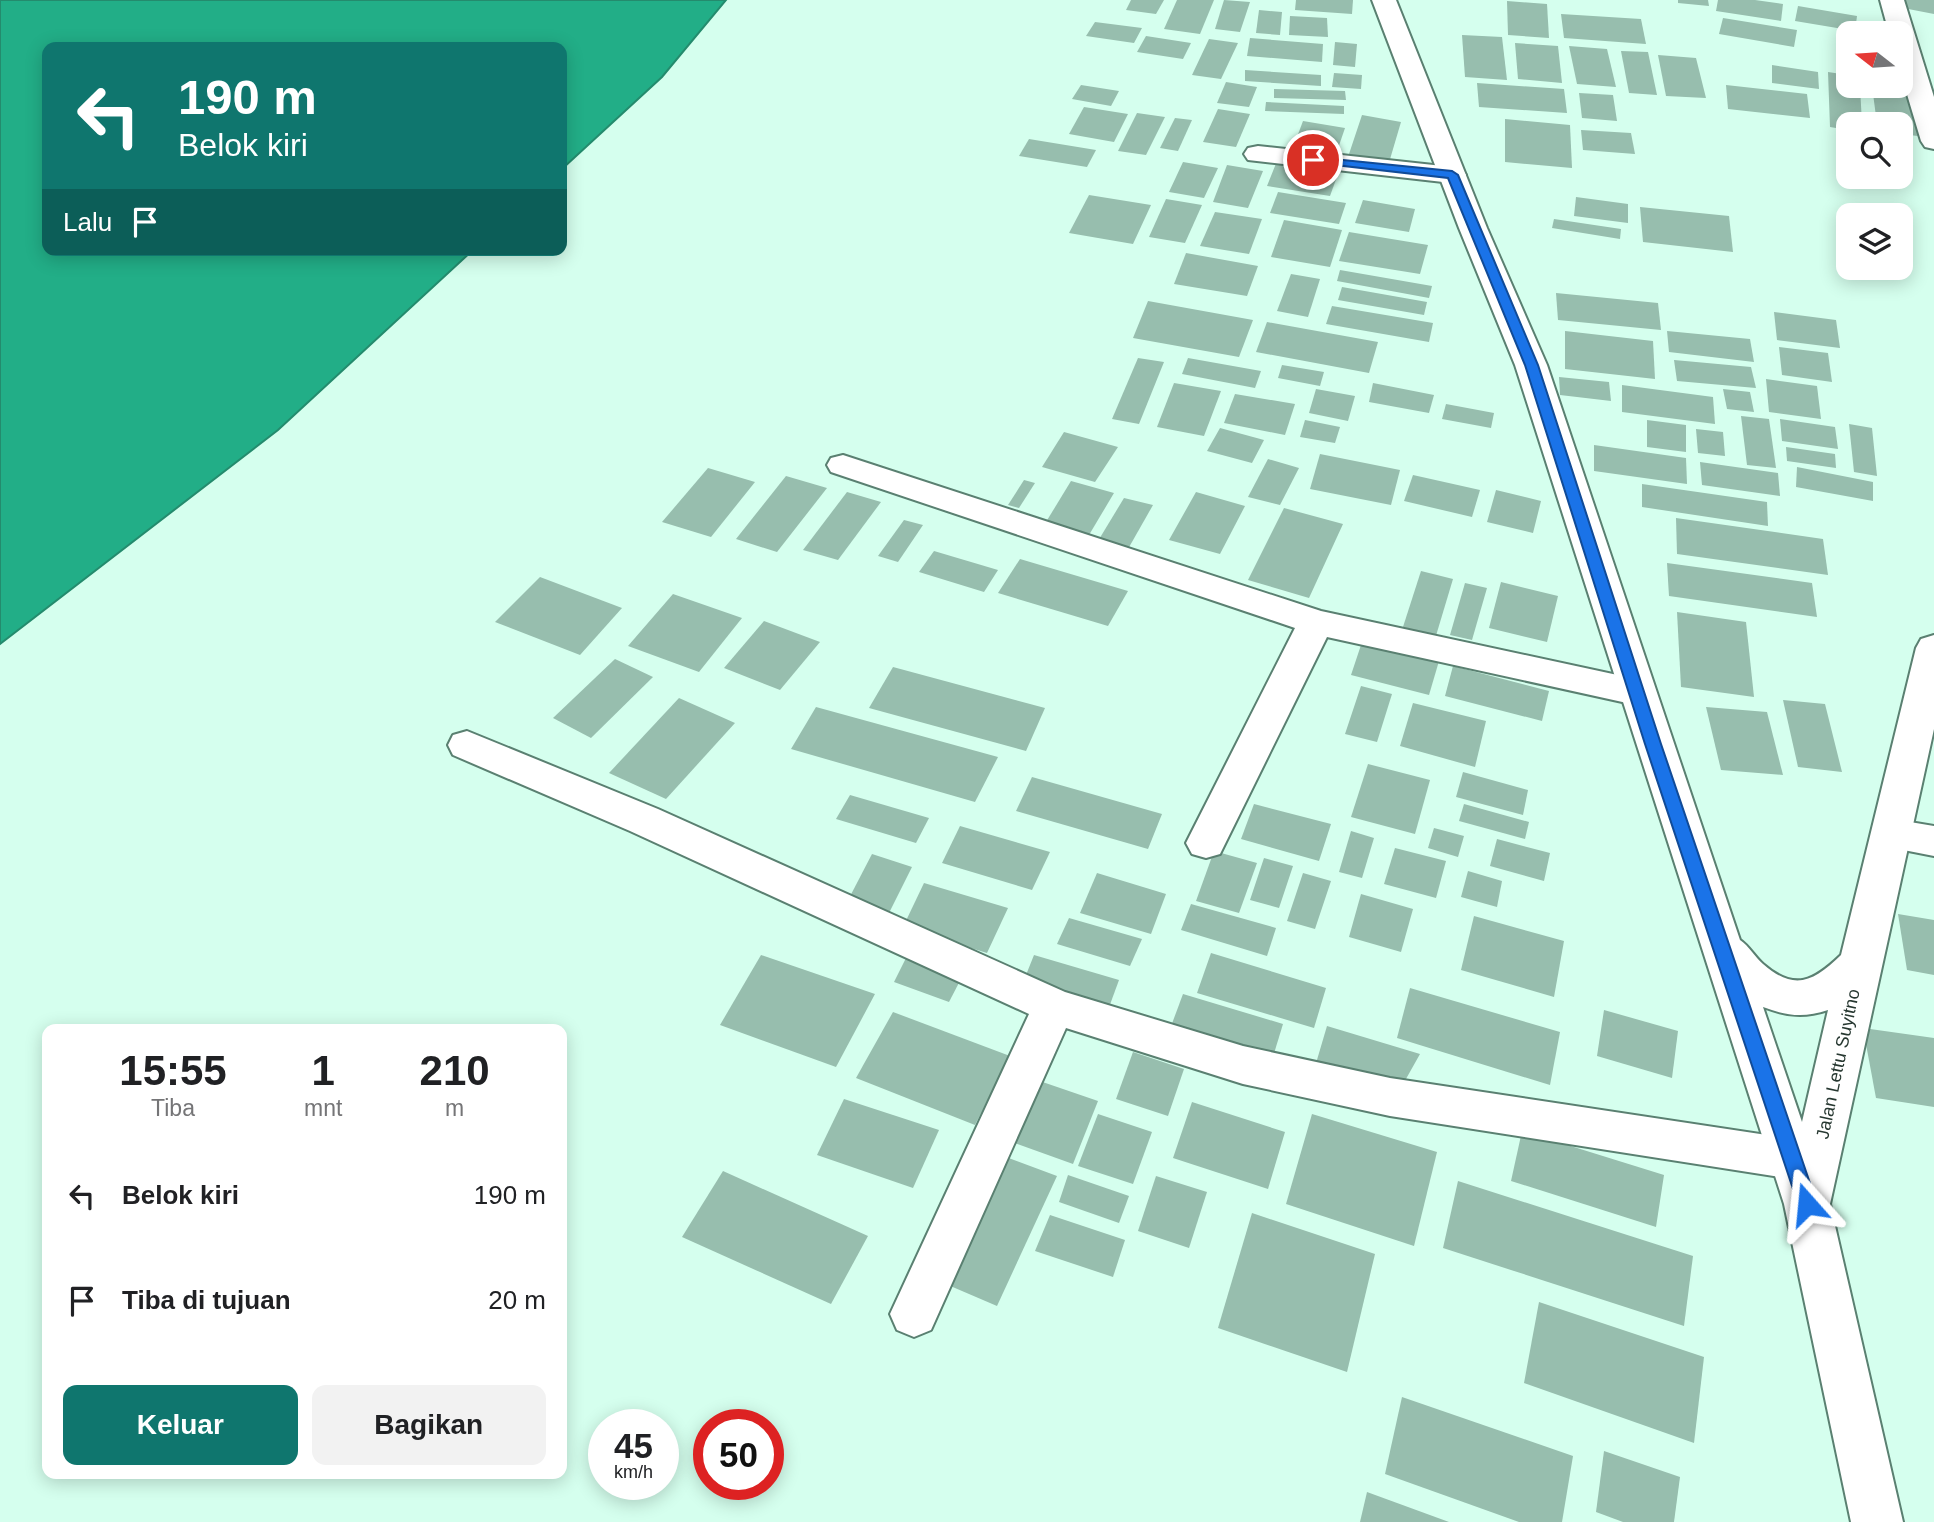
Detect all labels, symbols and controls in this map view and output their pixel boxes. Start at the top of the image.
north arrow [1836,21,1913,98]
map controls [1836,21,1913,280]
icon: left [63,70,154,161]
text: 190 m [178,70,317,124]
button: search [1836,112,1913,189]
text: Belok kiri [178,127,308,163]
pin [1283,130,1343,190]
icon: arrive [1294,141,1332,179]
icon: arrive [126,203,164,241]
button: layers [1836,203,1913,280]
text: Lalu [63,207,112,237]
street label: Jalan Lettu Suyitno [1812,987,1864,1141]
text: 15:55 [119,1047,227,1094]
text: 1 [311,1047,335,1094]
text: 210 [420,1047,490,1094]
text: Tiba [151,1095,195,1121]
text: mnt [304,1095,342,1121]
text: m [445,1095,464,1121]
position arrow [1770,1167,1844,1241]
icon: left [63,1177,101,1215]
text: Belok kiri [122,1180,239,1210]
text: 190 m [474,1180,546,1210]
icon: arrive [63,1282,101,1320]
text: Tiba di tujuan [122,1285,291,1315]
text: 20 m [488,1285,546,1315]
button: Keluar [63,1385,298,1465]
button: Bagikan [312,1385,546,1465]
speed limit sign: 50 [693,1409,784,1500]
text: 45 [614,1426,653,1465]
text: km/h [614,1462,653,1482]

